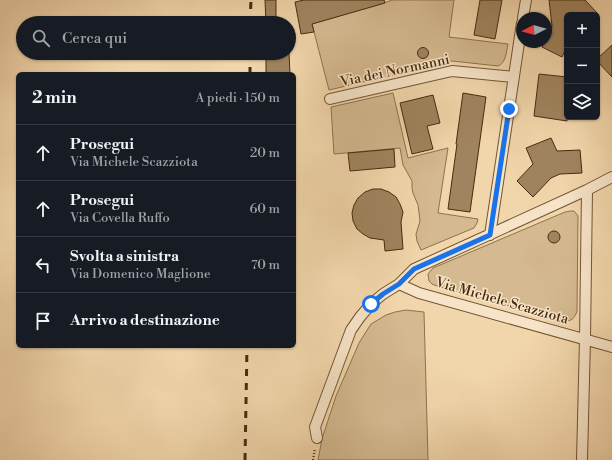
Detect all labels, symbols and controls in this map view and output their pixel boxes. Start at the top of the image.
north arrow [516,12,552,48]
map controls [564,12,600,120]
button: + [564,12,600,48]
search box [16,16,296,60]
icon: search [30,27,52,49]
text: Cerca qui [62,29,127,48]
button: − [564,48,600,84]
street label: Via dei Normanni [338,51,452,92]
button: layers [564,84,600,120]
text: 2 min [32,87,77,109]
text: A piedi · 150 m [195,90,280,106]
route end [500,100,518,118]
text: Prosegui [70,135,134,154]
icon: ahead [32,142,54,164]
text: 20 m [250,145,280,161]
text: Via Michele Scazziota [70,154,198,170]
text: Prosegui [70,191,134,210]
icon: ahead [32,198,54,220]
text: 60 m [249,201,280,217]
text: Via Covella Ruffo [70,210,170,226]
text: Svolta a sinistra [70,247,179,266]
icon: left [32,254,54,276]
text: 70 m [251,257,280,273]
text: Via Domenico Maglione [70,266,211,282]
street label: Via Michele Scazziota [432,273,571,329]
route start [362,295,380,313]
icon: arrive [32,310,54,332]
text: Arrivo a destinazione [70,311,220,330]

